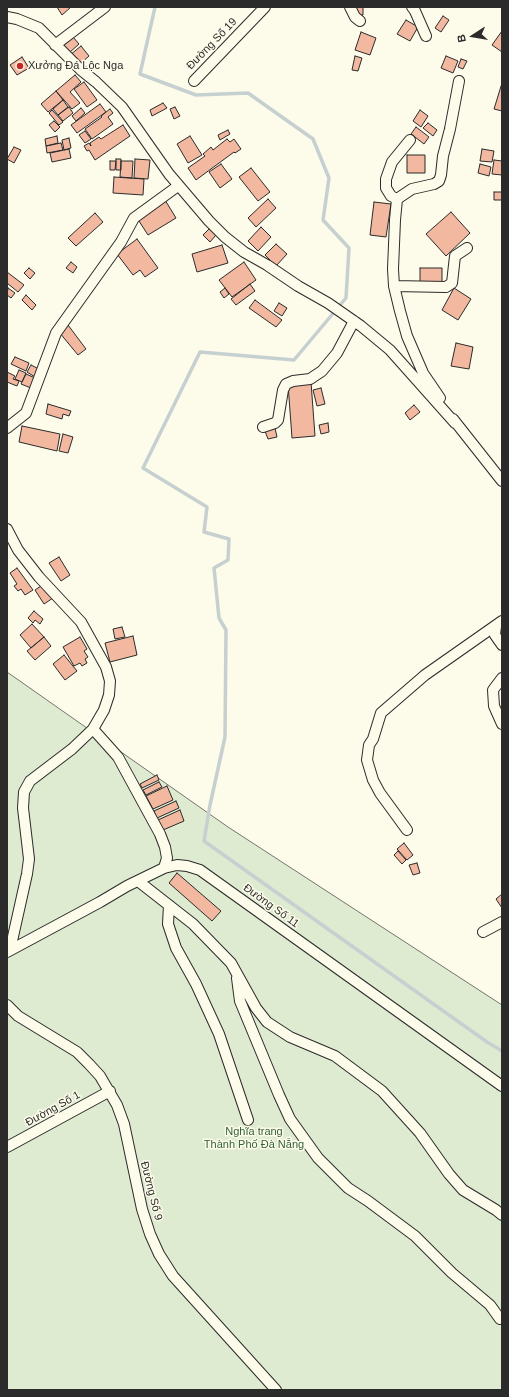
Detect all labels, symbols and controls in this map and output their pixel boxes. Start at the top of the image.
street label: Đường Số 19 [184,15,240,73]
north arrow [453,16,493,56]
text: B [455,33,468,44]
place label: Xưởng Đá Lộc Nga [28,59,123,73]
marker: Xưởng Đá Lộc Nga [15,61,25,71]
street label: Đường Số 11 [241,881,301,931]
street label: Đường Số 1 [23,1089,83,1129]
park label: Nghĩa trang Thành Phố Đà Nẵng [204,1125,304,1151]
street label: Đường Số 9 [137,1160,165,1222]

